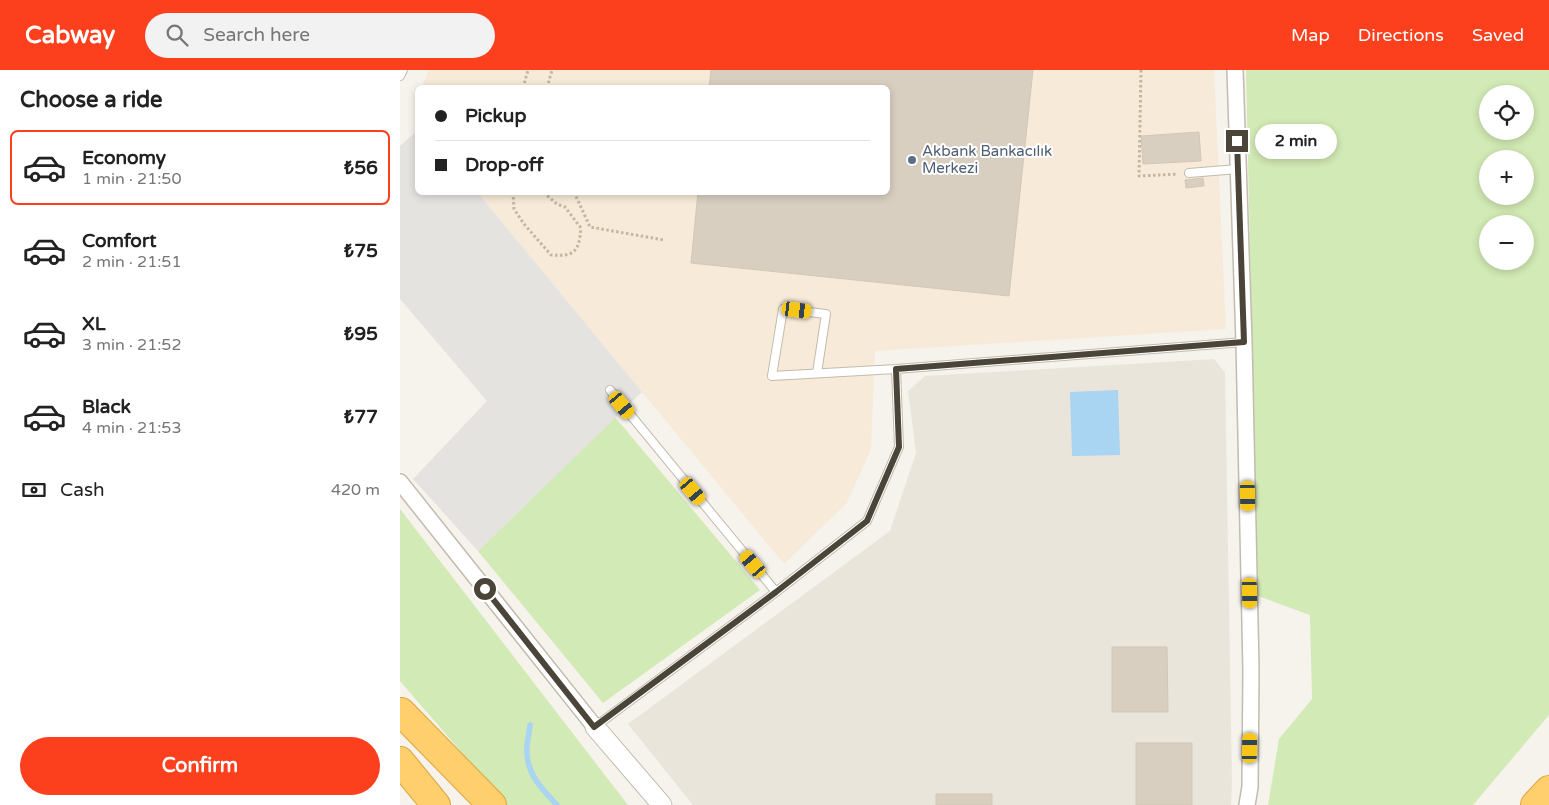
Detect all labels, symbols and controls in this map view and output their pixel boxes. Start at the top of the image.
search box [145,13,495,58]
text: Cabway [25,21,115,50]
icon: search [163,21,191,49]
text: Search here [203,24,310,46]
text: Map [1291,24,1330,46]
text: Directions [1358,24,1444,46]
text: Saved [1472,24,1524,46]
map controls [1479,85,1534,270]
button: locate [1479,85,1534,140]
text: Choose a ride [20,87,163,113]
text: Pickup [465,105,526,127]
callout: 2 min [1254,124,1337,158]
route end [1226,130,1248,152]
text: 2 min [1275,131,1317,151]
place label: Akbank Bankacılık Merkezi [922,142,1052,177]
icon: car [22,145,67,190]
text: Economy [82,147,166,169]
button: + [1479,150,1534,205]
text: Drop-off [465,154,544,176]
marker: Akbank Bankacılık Merkezi [906,154,918,166]
text: ₺56 [344,157,378,179]
text: 1 min · 21:50 [82,169,181,189]
button: − [1479,215,1534,270]
icon: car [22,228,67,273]
text: Comfort [82,230,156,252]
text: ₺75 [344,240,378,262]
text: 2 min · 21:51 [82,252,181,272]
car [781,301,812,319]
icon: car [22,311,67,356]
text: XL [82,313,106,335]
text: ₺95 [344,323,378,345]
text: 3 min · 21:52 [82,335,181,355]
car [606,389,637,421]
icon: car [22,394,67,439]
text: Black [82,396,131,418]
text: ₺77 [344,406,378,428]
text: 4 min · 21:53 [82,418,181,438]
car [677,475,708,507]
icon: cash [20,476,48,504]
text: Cash [60,479,105,501]
text: 420 m [331,480,380,500]
car [1240,481,1255,511]
car [737,548,768,580]
route start [474,578,496,600]
car [1242,578,1257,608]
car [1242,733,1257,763]
button: Confirm [20,737,380,795]

